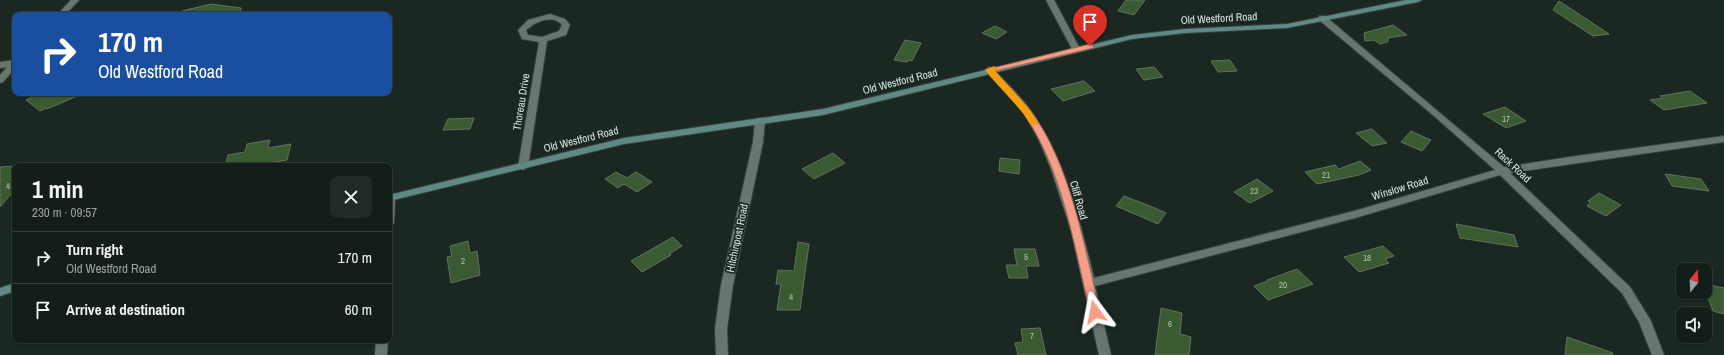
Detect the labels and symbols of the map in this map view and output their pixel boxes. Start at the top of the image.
pin [1073,5,1107,46]
street label: Old Westford Road [1180,9,1258,27]
street label: Old Westford Road [861,65,939,97]
street label: Thoreau Drive [510,72,532,132]
house number: 17 [1502,113,1510,125]
street label: Old Westford Road [542,123,620,155]
street label: Rack Road [1492,145,1534,185]
house number: 21 [1322,169,1330,181]
street label: Winslow Road [1370,173,1430,203]
street label: Cliff Road [1067,179,1091,221]
house number: 4 [6,180,10,192]
house number: 23 [1250,185,1258,197]
street label: Hitchinpost Road [723,202,751,274]
house number: 5 [1024,251,1028,263]
house number: 18 [1363,252,1371,264]
house number: 2 [461,255,465,267]
north arrow [1676,263,1712,299]
house number: 20 [1279,279,1287,291]
house number: 4 [789,291,793,303]
position arrow [1074,291,1116,333]
house number: 6 [1168,318,1172,330]
house number: 7 [1030,330,1034,342]

